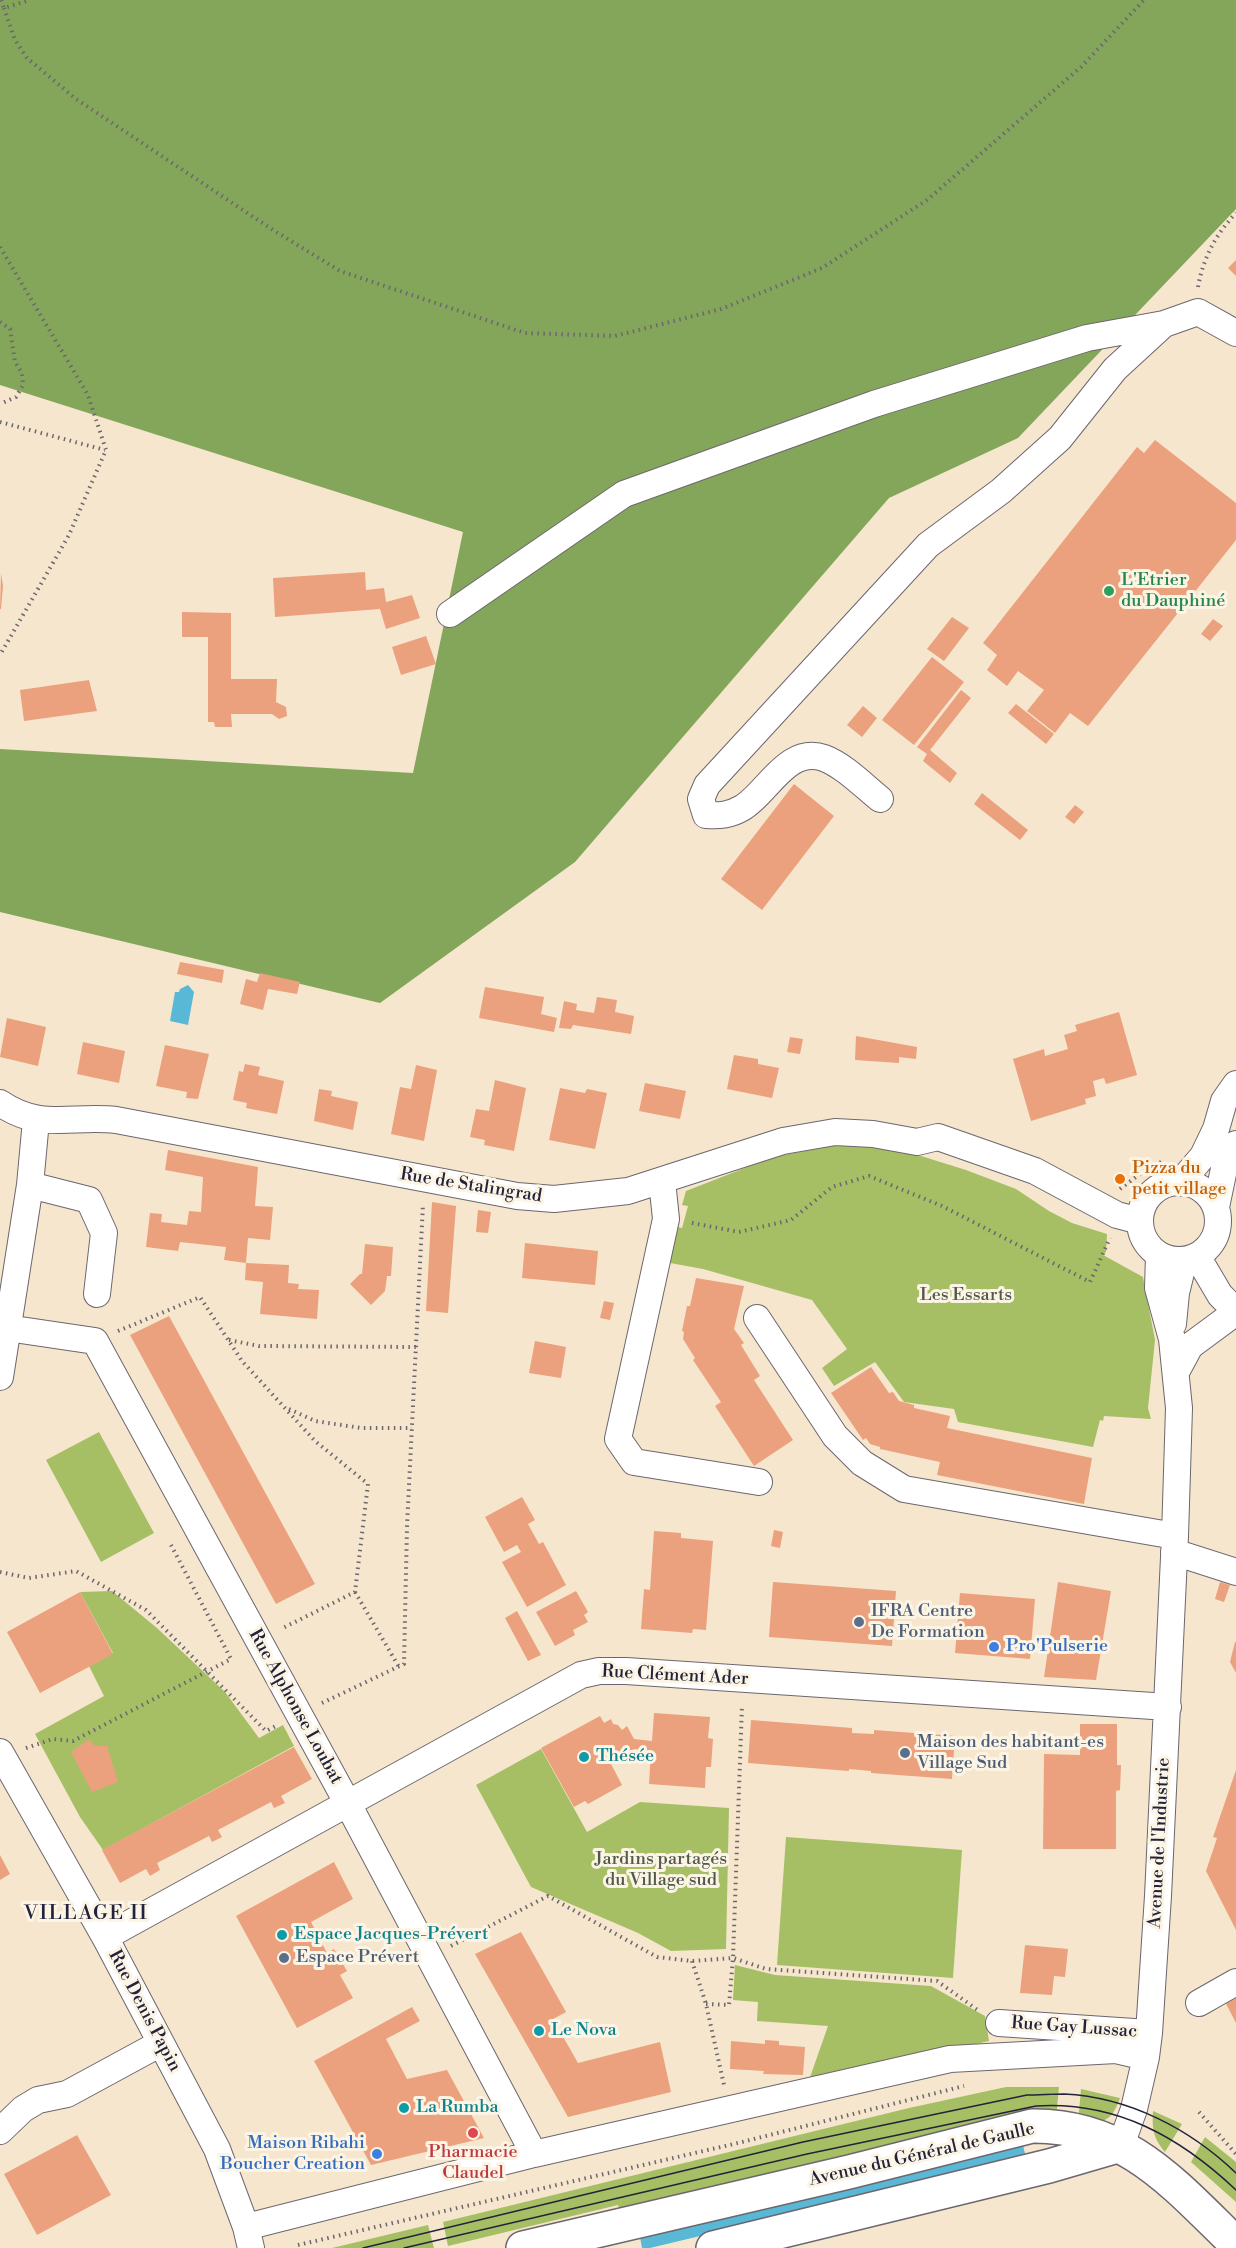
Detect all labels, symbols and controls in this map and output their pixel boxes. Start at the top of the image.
place label: L'Etrier du Dauphiné [1121,570,1225,612]
marker: L'Etrier du Dauphiné [1102,584,1116,598]
place label: Pizza du petit village [1132,1158,1227,1200]
street label: Rue de Stalingrad [398,1164,544,1208]
marker: Pizza du petit village [1113,1172,1127,1186]
park label: Les Essarts [920,1285,1012,1307]
place label: IFRA Centre De Formation [871,1601,985,1644]
marker: IFRA Centre De Formation [852,1615,866,1629]
street label: Rue Alphonse Loubat [243,1626,347,1788]
place label: Pro'Pulserie [1006,1636,1108,1658]
marker: Pro'Pulserie [987,1640,1001,1654]
street label: Rue Clément Ader [601,1661,749,1691]
place label: Maison des habitant-es Village Sud [917,1732,1104,1774]
place label: Thésée [596,1746,654,1768]
marker: Maison des habitant-es Village Sud [898,1746,912,1760]
marker: Thésée [577,1750,591,1764]
street label: Avenue de l'Industrie [1145,1757,1175,1929]
park label: Jardins partagés du Village sud [595,1849,727,1892]
district label: VILLAGE II [24,1902,148,1926]
place label: Espace Jacques-Prévert [294,1924,488,1946]
marker: Espace Jacques-Prévert [275,1928,289,1942]
street label: Rue Denis Papin [103,1947,185,2075]
place label: Espace Prévert [296,1947,419,1969]
marker: Espace Prévert [277,1951,291,1965]
street label: Rue Gay Lussac [1010,2013,1138,2043]
place label: Le Nova [551,2020,617,2042]
marker: Le Nova [532,2024,546,2038]
place label: La Rumba [416,2097,499,2119]
marker: La Rumba [397,2101,411,2115]
street label: Avenue du Général de Gaulle [807,2119,1037,2191]
marker: Pharmacie Claudel [466,2126,480,2140]
place label: Maison Ribahi Boucher Creation [220,2133,365,2176]
place label: Pharmacie Claudel [428,2142,518,2184]
marker: Maison Ribahi Boucher Creation [370,2147,384,2161]

